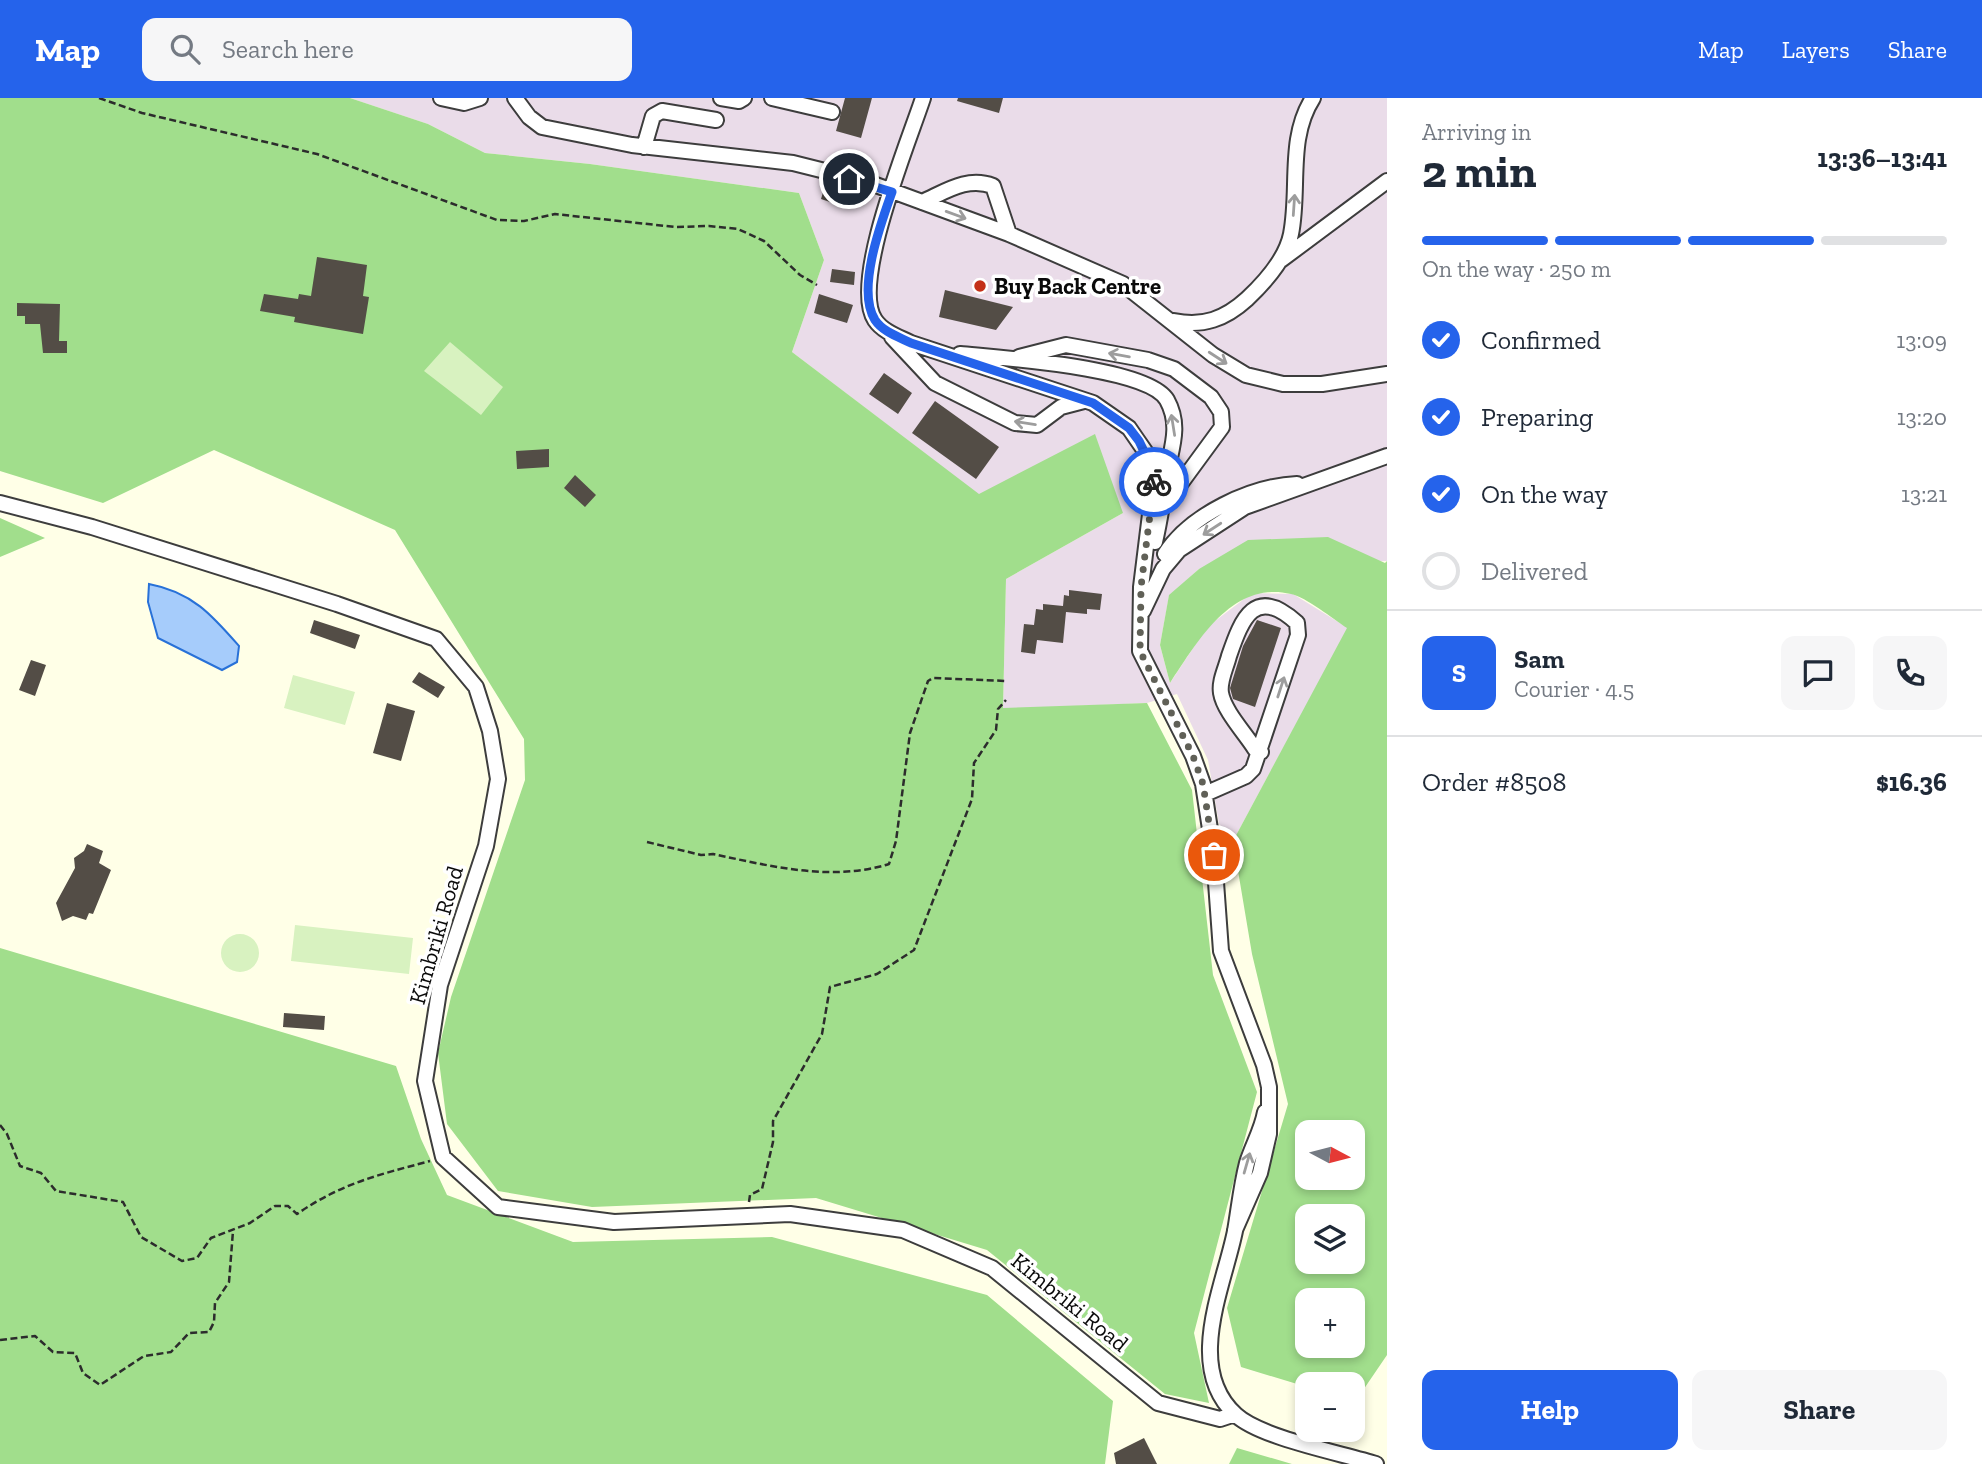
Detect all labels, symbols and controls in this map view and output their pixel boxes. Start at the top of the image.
search box [142,18,632,81]
text: Map [35,30,100,69]
icon: search [166,30,204,68]
text: Search here [222,33,354,65]
text: Map [1698,35,1744,64]
text: Layers [1782,35,1850,64]
text: Share [1888,35,1947,64]
text: Arriving in [1422,118,1531,146]
text: 13:36–13:41 [1817,142,1947,174]
text: 2 min [1422,144,1537,199]
pin [819,149,879,209]
icon: home [830,160,868,198]
one-way arrow [1288,194,1301,217]
one-way arrow [945,210,967,222]
text: On the way · 250 m [1422,255,1611,283]
place label: Buy Back Centre [994,272,1161,300]
marker: Buy Back Centre [972,278,988,294]
icon: check [1422,321,1460,359]
text: Confirmed [1481,324,1601,356]
text: 13:09 [1896,326,1947,354]
one-way arrow [1108,348,1131,361]
one-way arrow [1208,350,1227,365]
icon: check [1422,398,1460,436]
text: Preparing [1481,401,1593,433]
text: 13:20 [1897,403,1947,431]
one-way arrow [1166,414,1179,437]
one-way arrow [1014,416,1037,429]
courier [1119,447,1189,517]
icon: bike [1135,463,1173,501]
icon: check [1422,475,1460,513]
text: On the way [1481,478,1608,510]
text: 13:21 [1901,480,1947,508]
one-way arrow [1202,522,1222,536]
text: Delivered [1481,555,1588,587]
button: chat [1781,636,1855,710]
button: phone [1873,636,1947,710]
text: Sam [1514,643,1564,675]
text: S [1452,657,1466,689]
text: Courier · 4.5 [1514,675,1634,703]
one-way arrow [1276,677,1289,699]
text: Order #8508 [1422,766,1566,798]
text: $16.36 [1876,766,1947,798]
pin [1184,825,1244,885]
icon: bag [1195,836,1233,874]
street label: Kimbriki Road [403,862,469,1007]
north arrow [1295,1120,1365,1190]
map controls [1295,1120,1365,1442]
one-way arrow [1242,1152,1255,1174]
button: layers [1295,1204,1365,1274]
street label: Kimbriki Road [1006,1246,1134,1358]
button: + [1295,1288,1365,1358]
button: Help [1422,1370,1678,1450]
button: Share [1692,1370,1947,1450]
button: − [1295,1372,1365,1442]

